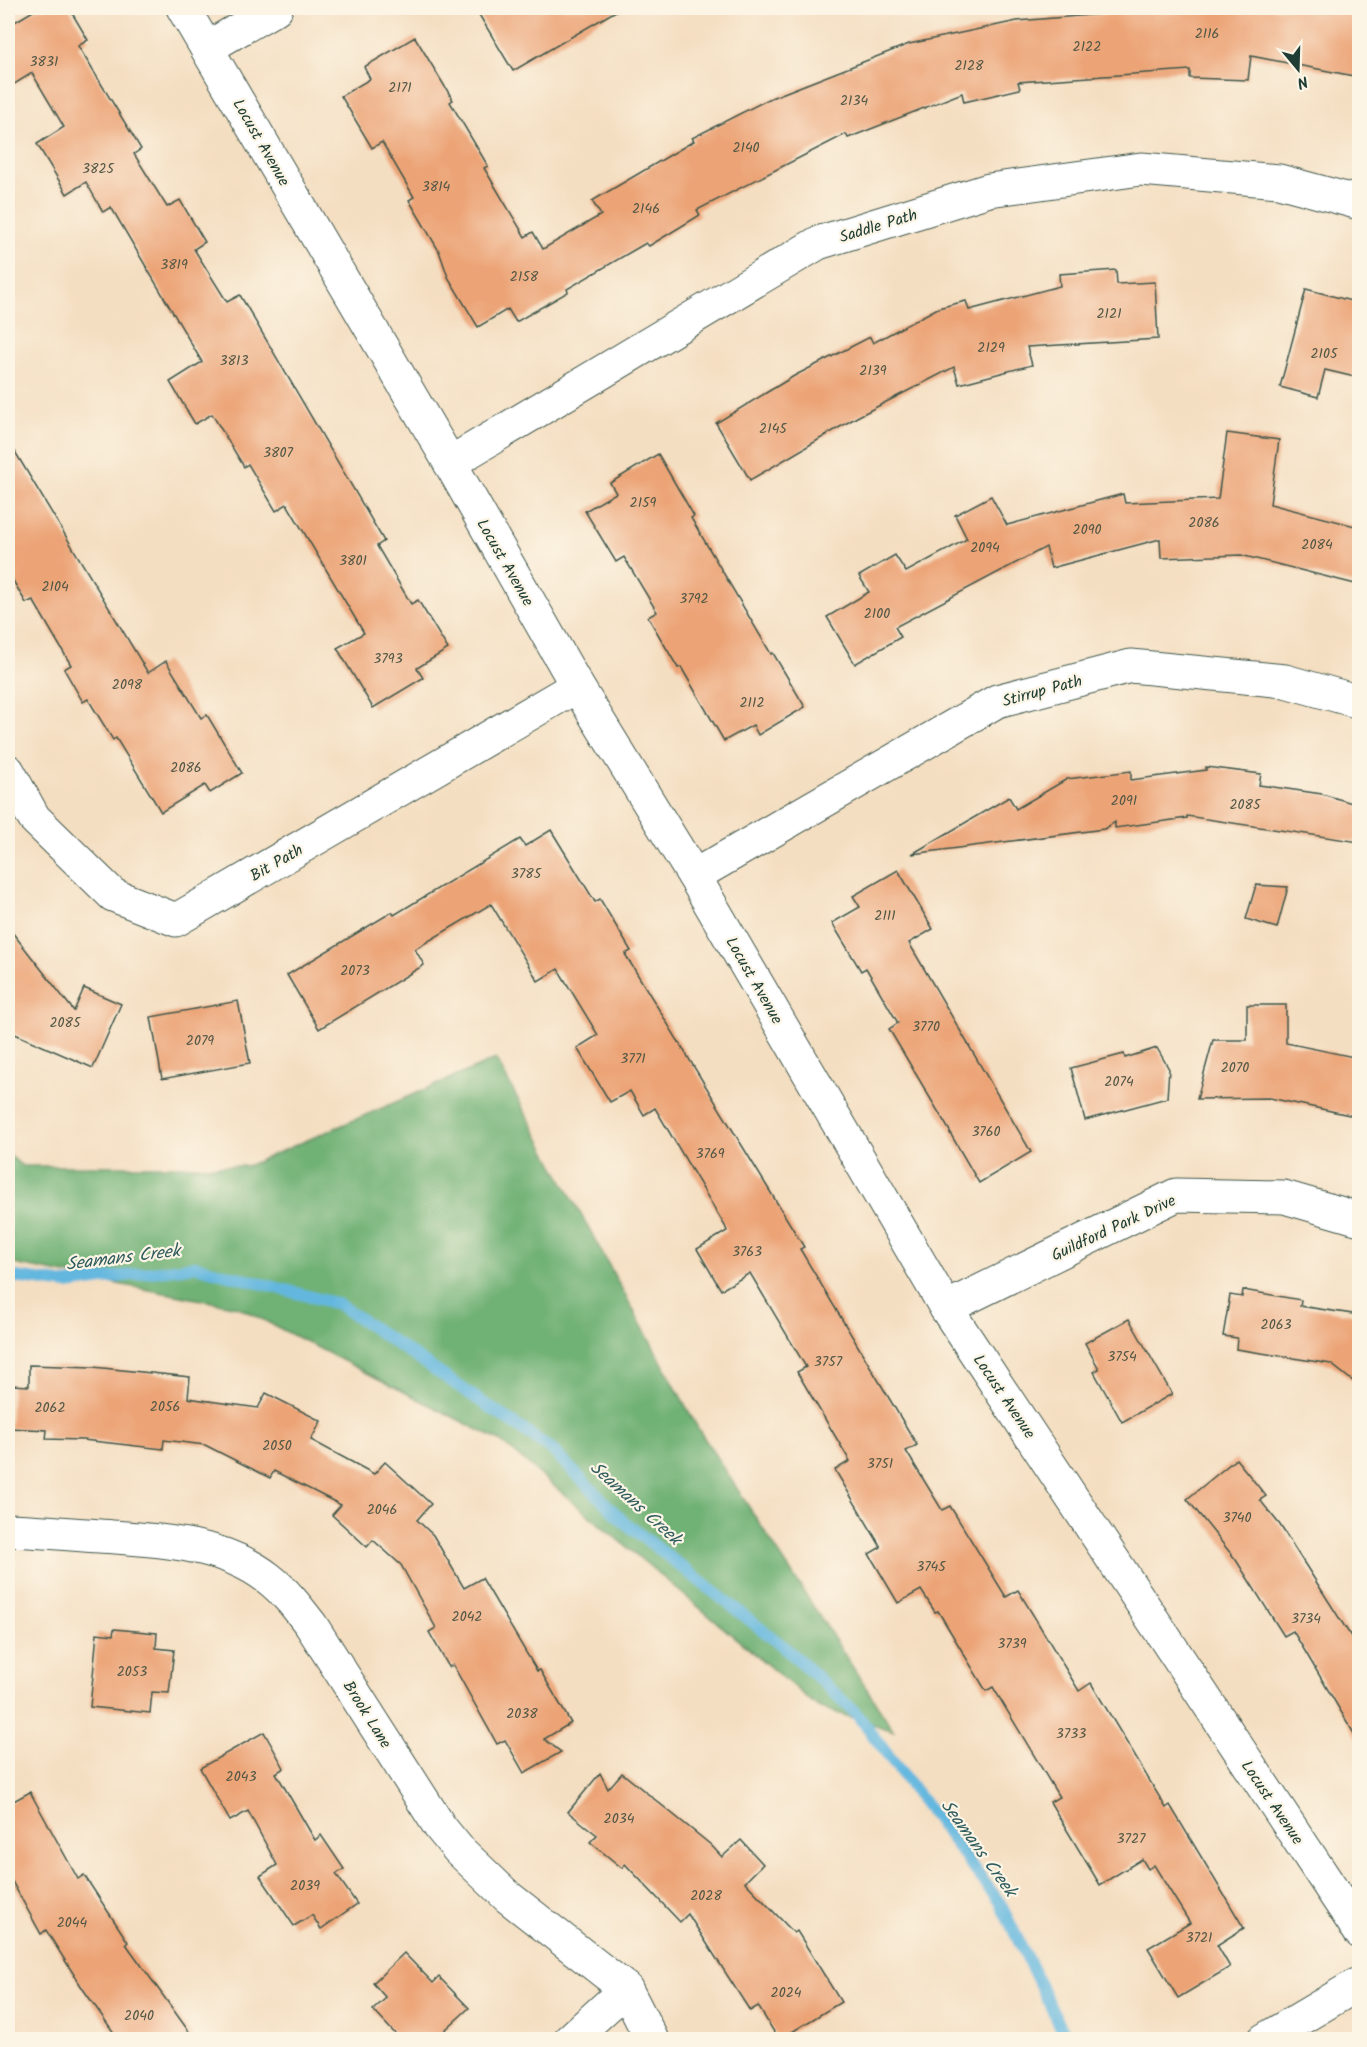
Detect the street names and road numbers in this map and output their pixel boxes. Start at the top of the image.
street label: Locust Avenue [226,94,296,191]
street label: Saddle Path [836,203,921,250]
street label: Locust Avenue [470,514,540,611]
street label: Stirrup Path [1000,669,1085,714]
street label: Bit Path [246,838,308,889]
street label: Locust Avenue [719,932,789,1029]
street label: Guildford Park Drive [1047,1189,1180,1268]
street label: Locust Avenue [966,1349,1041,1444]
street label: Brook Lane [336,1676,397,1754]
street label: Locust Avenue [1234,1755,1309,1850]

